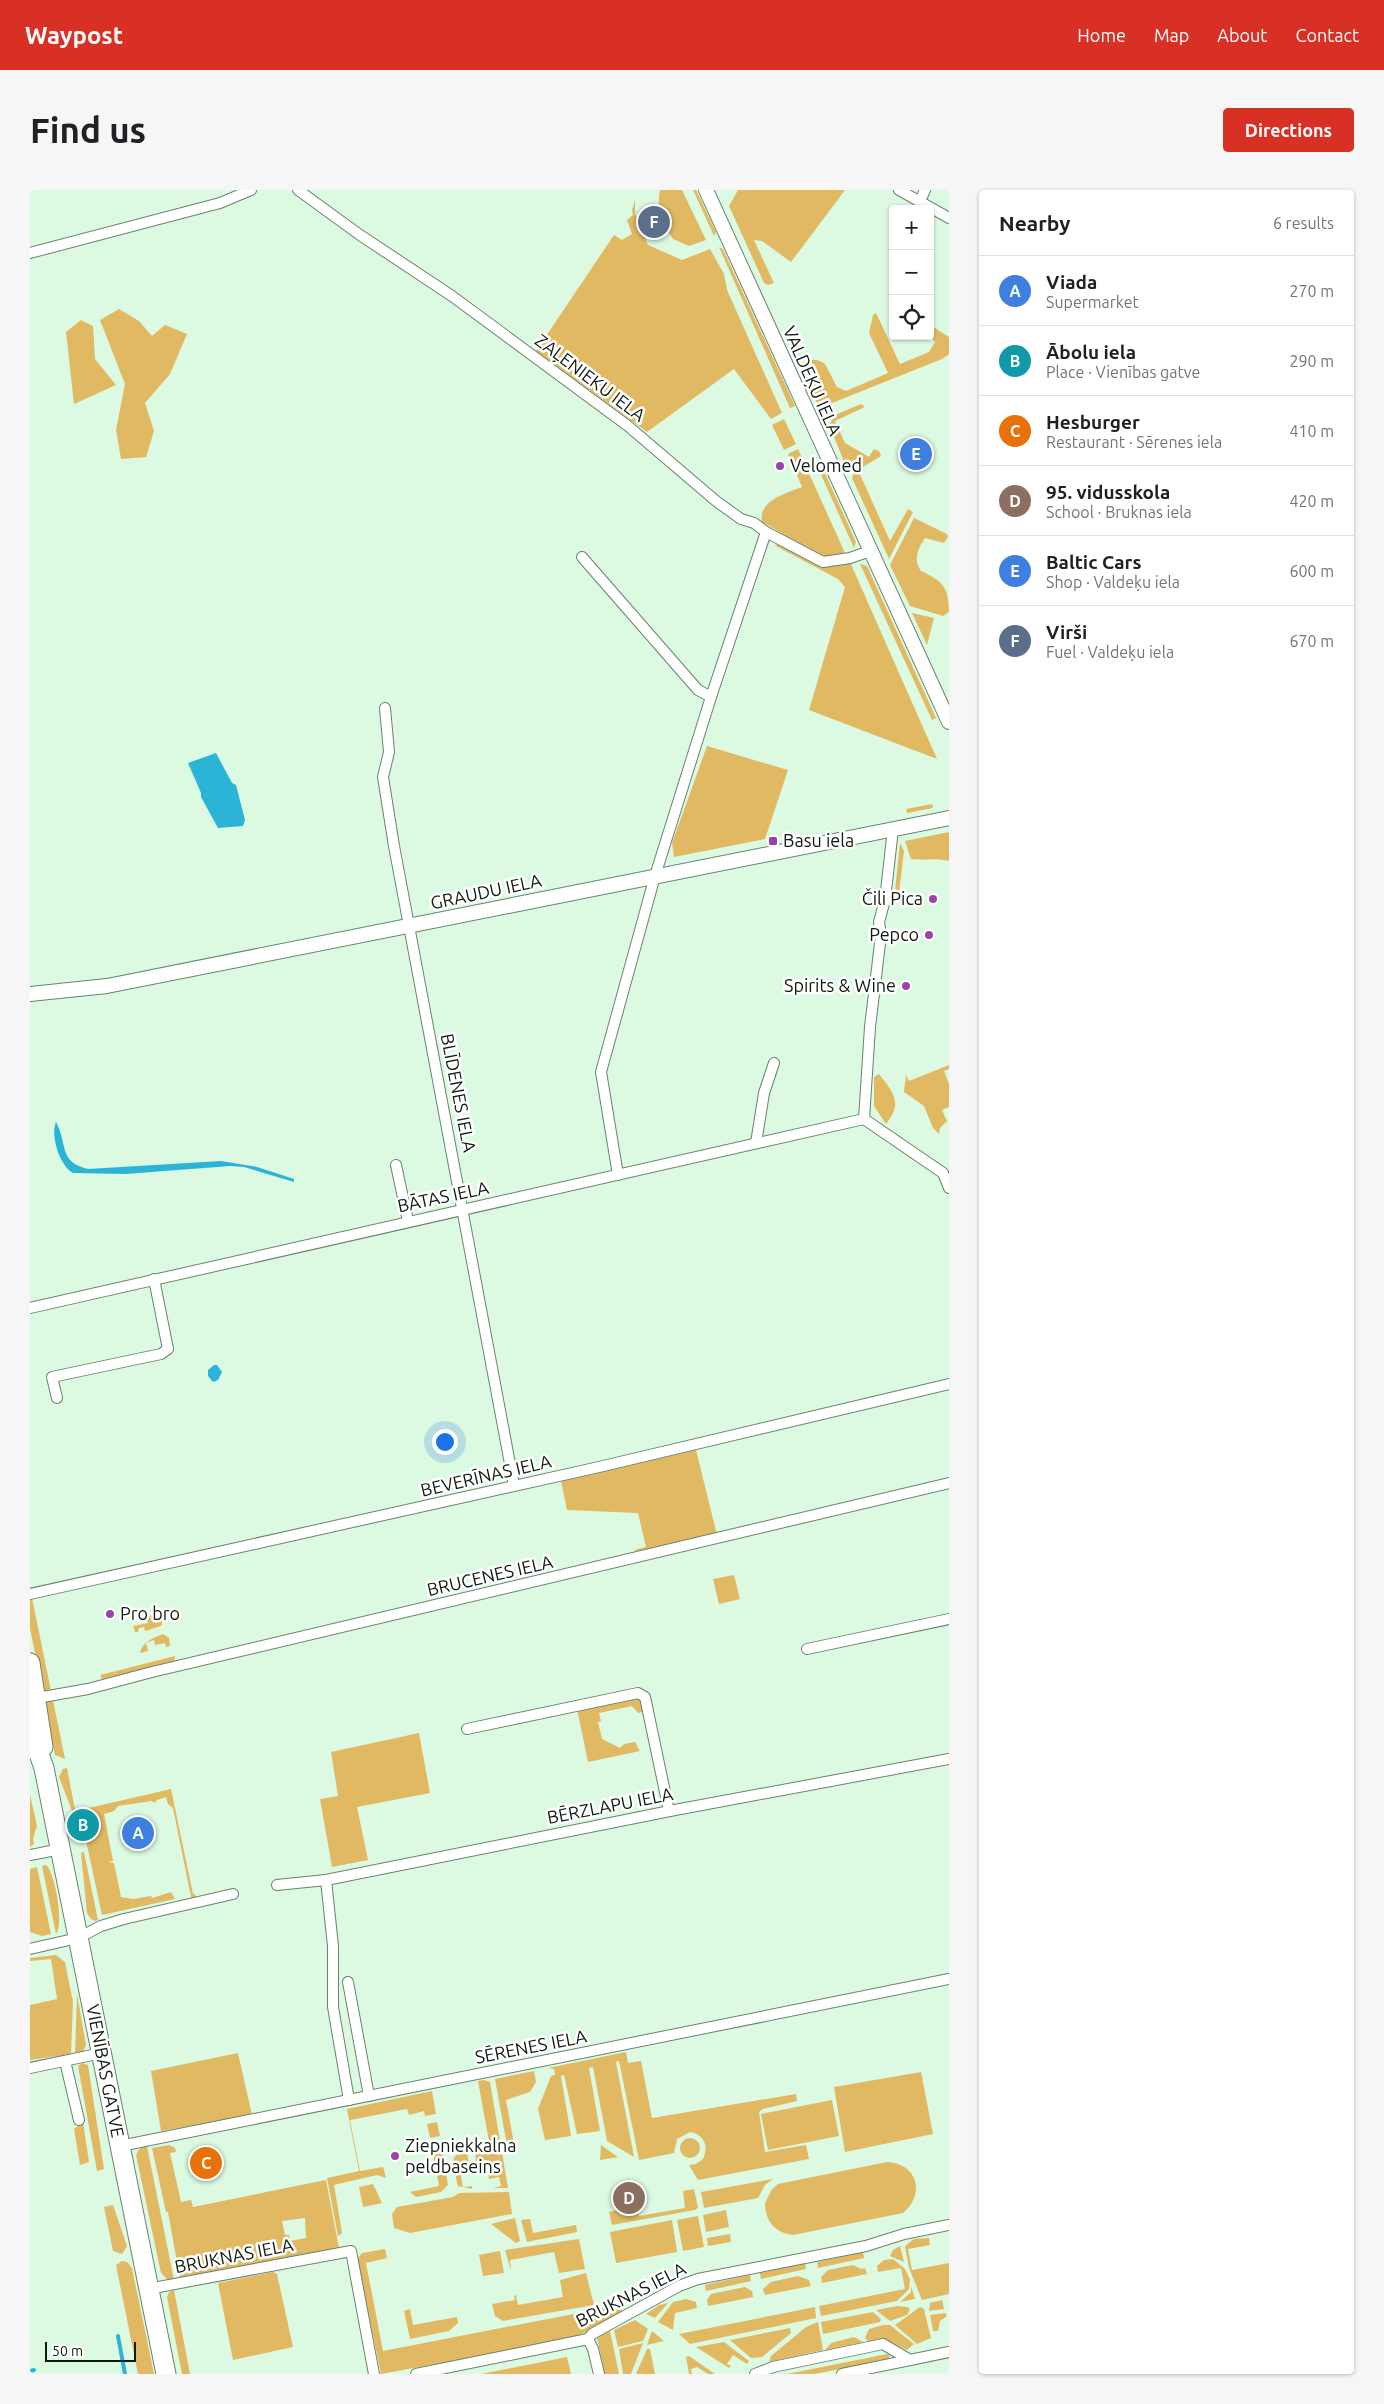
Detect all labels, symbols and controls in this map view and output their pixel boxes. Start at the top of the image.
text: Waypost [25,22,123,49]
text: Home [1077,25,1126,45]
text: Map [1154,25,1189,45]
text: About [1217,25,1267,45]
text: Contact [1295,25,1359,45]
button: Directions [1223,108,1354,152]
text: Find us [30,110,146,150]
pin: F [638,203,670,241]
map controls [889,205,934,340]
button: + [889,205,934,250]
text: Nearby [999,211,1070,235]
text: 6 results [1273,214,1334,232]
button: − [889,250,934,295]
text: Viada [1046,271,1097,293]
text: A [1009,282,1021,300]
text: 270 m [1289,282,1334,300]
text: Supermarket [1046,293,1139,311]
button: locate [889,295,934,340]
street label: VALDEĶU IELA [780,323,846,439]
street label: ZAĻENIEKU IELA [532,329,650,425]
text: Ābolu iela [1046,341,1136,363]
text: B [1010,352,1020,370]
text: 290 m [1289,352,1334,370]
text: Place · Vienības gatve [1046,363,1200,381]
text: Hesburger [1046,411,1140,433]
text: C [1010,422,1020,440]
text: 410 m [1289,422,1334,440]
text: Restaurant · Sērenes iela [1046,433,1222,451]
pin: E [900,435,932,473]
place label: Velomed [790,455,862,475]
marker: Velomed [774,460,786,472]
text: 95. vidusskola [1046,481,1170,503]
text: D [1009,492,1021,510]
text: 420 m [1289,492,1334,510]
text: School · Bruknas iela [1046,503,1192,521]
text: Baltic Cars [1046,551,1141,573]
text: E [1010,562,1020,580]
text: 600 m [1289,562,1334,580]
text: Shop · Valdeķu iela [1046,573,1180,591]
text: Virši [1046,621,1087,643]
text: F [1011,632,1020,650]
text: 670 m [1289,632,1334,650]
text: Fuel · Valdeķu iela [1046,643,1174,661]
place label: Basu iela [783,830,854,850]
marker: Basu iela [767,835,779,847]
street label: GRAUDU IELA [429,869,543,913]
place label: Čili Pica [862,887,923,908]
marker: Čili Pica [927,893,939,905]
place label: Pepco [869,924,919,944]
marker: Pepco [923,929,935,941]
place label: Spirits & Wine [784,975,896,995]
marker: Spirits & Wine [900,980,912,992]
street label: BLĪDENES IELA [438,1032,480,1154]
street label: BĀTAS IELA [395,1177,491,1215]
your location [432,1429,458,1455]
street label: BEVERĪNAS IELA [419,1450,553,1500]
street label: BRUCENES IELA [425,1551,555,1599]
place label: Pro bro [120,1603,180,1623]
marker: Pro bro [104,1608,116,1620]
street label: BĒRZLAPU IELA [545,1783,675,1827]
pin: B [67,1806,99,1844]
pin: A [122,1814,154,1852]
street label: VIENĪBAS GATVE [83,2003,129,2139]
street label: SĒRENES IELA [473,2025,589,2067]
place label: Ziepniekkalna peldbaseins [405,2135,516,2176]
pin: C [190,2144,222,2182]
marker: Ziepniekkalna peldbaseins [389,2150,401,2162]
pin: D [613,2179,645,2217]
street label: BRUKNAS IELA [173,2234,295,2276]
street label: BRUKNAS IELA [572,2258,689,2330]
scale bar [45,2339,136,2362]
text: 50 m [52,2343,83,2359]

